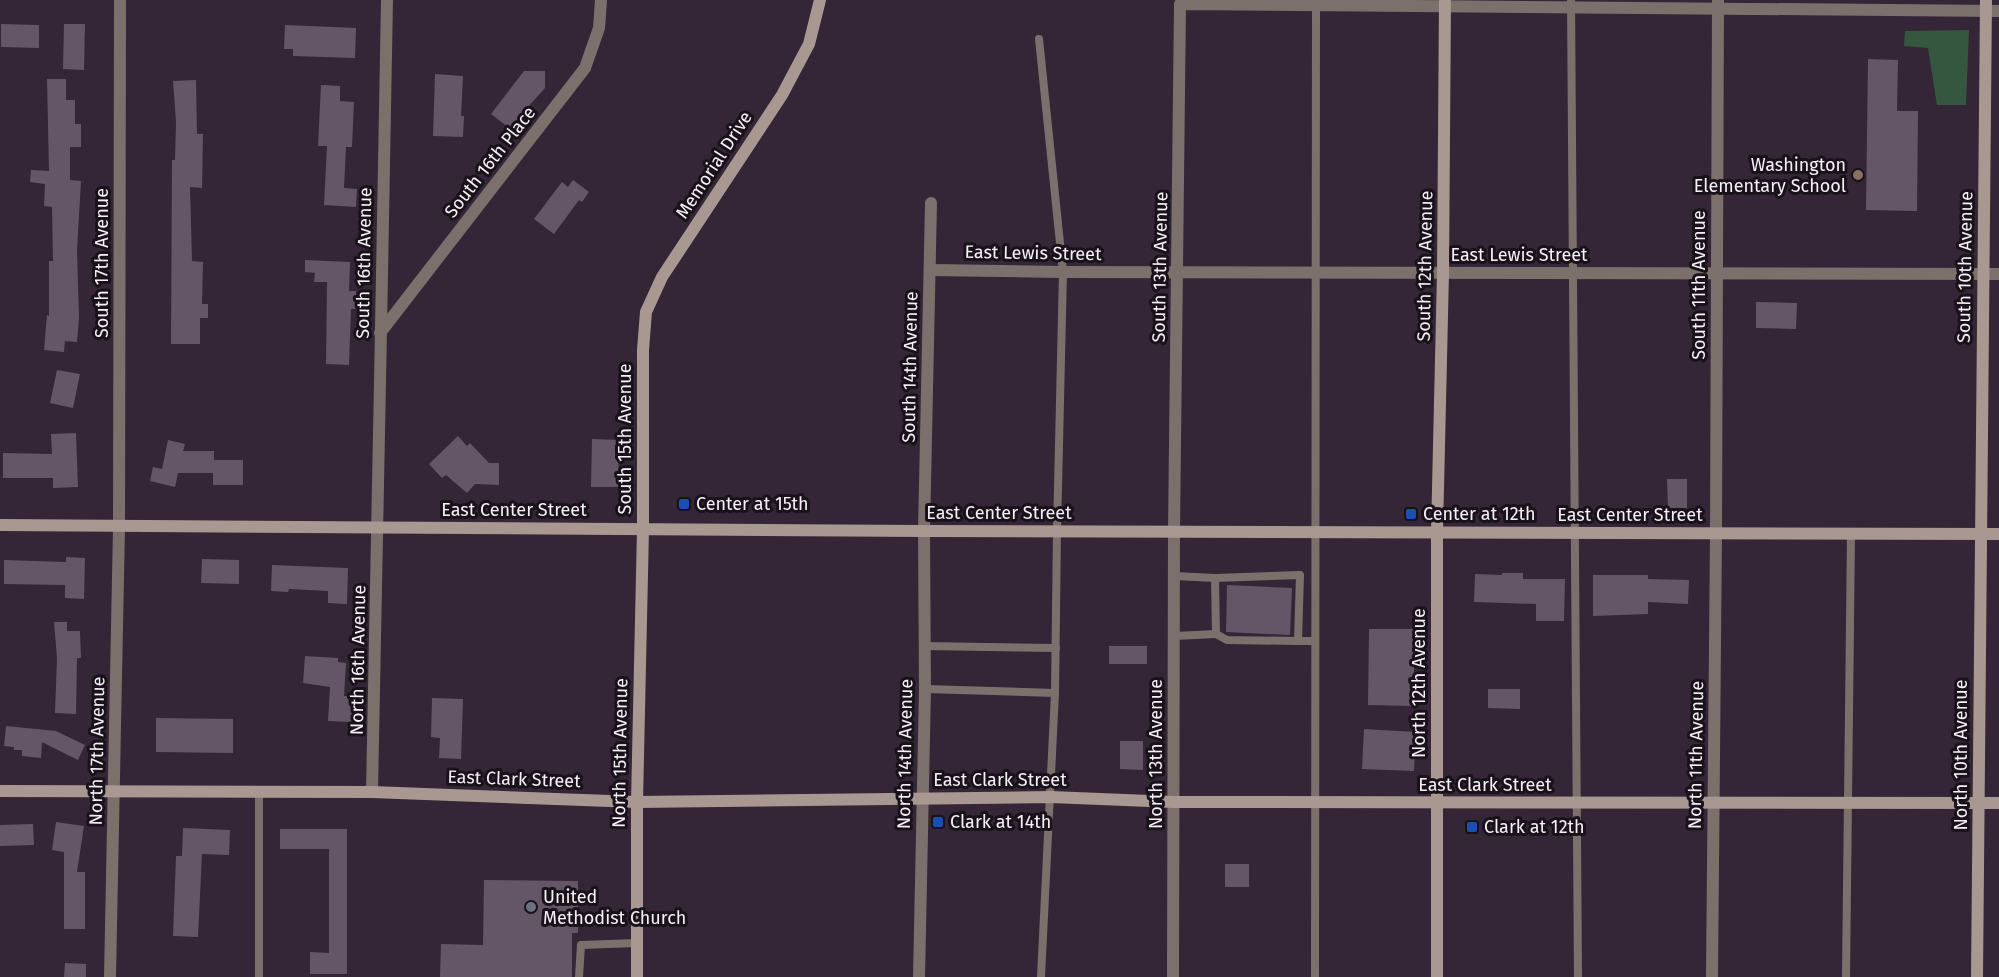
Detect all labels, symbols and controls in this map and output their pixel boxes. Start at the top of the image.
street label: South 16th Place [440,102,540,222]
street label: Memorial Drive [671,107,757,223]
place label: Washington Elementary School [1694,154,1846,197]
marker: Washington Elementary School [1851,168,1865,182]
street label: South 16th Avenue [352,187,376,339]
street label: South 17th Avenue [91,188,113,338]
street label: South 12th Avenue [1413,190,1437,342]
street label: South 13th Avenue [1148,191,1172,343]
street label: South 10th Avenue [1953,191,1977,343]
street label: South 11th Avenue [1688,210,1710,360]
street label: East Lewis Street [964,241,1102,265]
street label: East Lewis Street [1450,244,1588,266]
street label: South 14th Avenue [898,291,922,443]
street label: South 15th Avenue [614,364,636,514]
place label: Center at 15th [696,493,809,515]
marker: Center at 15th [677,497,691,511]
street label: East Center Street [441,499,587,521]
street label: East Center Street [926,502,1072,524]
place label: Center at 12th [1423,503,1536,525]
street label: East Center Street [1557,504,1703,526]
marker: Center at 12th [1404,507,1418,521]
street label: North 16th Avenue [346,585,370,735]
street label: North 12th Avenue [1408,608,1430,758]
street label: North 17th Avenue [85,676,109,826]
street label: North 15th Avenue [608,678,632,828]
street label: North 14th Avenue [893,679,917,829]
street label: North 13th Avenue [1145,679,1167,829]
street label: North 10th Avenue [1950,680,1972,830]
street label: North 11th Avenue [1684,681,1708,829]
street label: East Clark Street [447,766,582,792]
street label: East Clark Street [933,769,1067,791]
street label: East Clark Street [1418,774,1552,796]
place label: Clark at 14th [950,811,1051,833]
marker: Clark at 14th [931,815,945,829]
place label: Clark at 12th [1484,816,1585,838]
marker: Clark at 12th [1465,820,1479,834]
place label: United Methodist Church [543,886,686,929]
marker: United Methodist Church [524,900,538,914]

